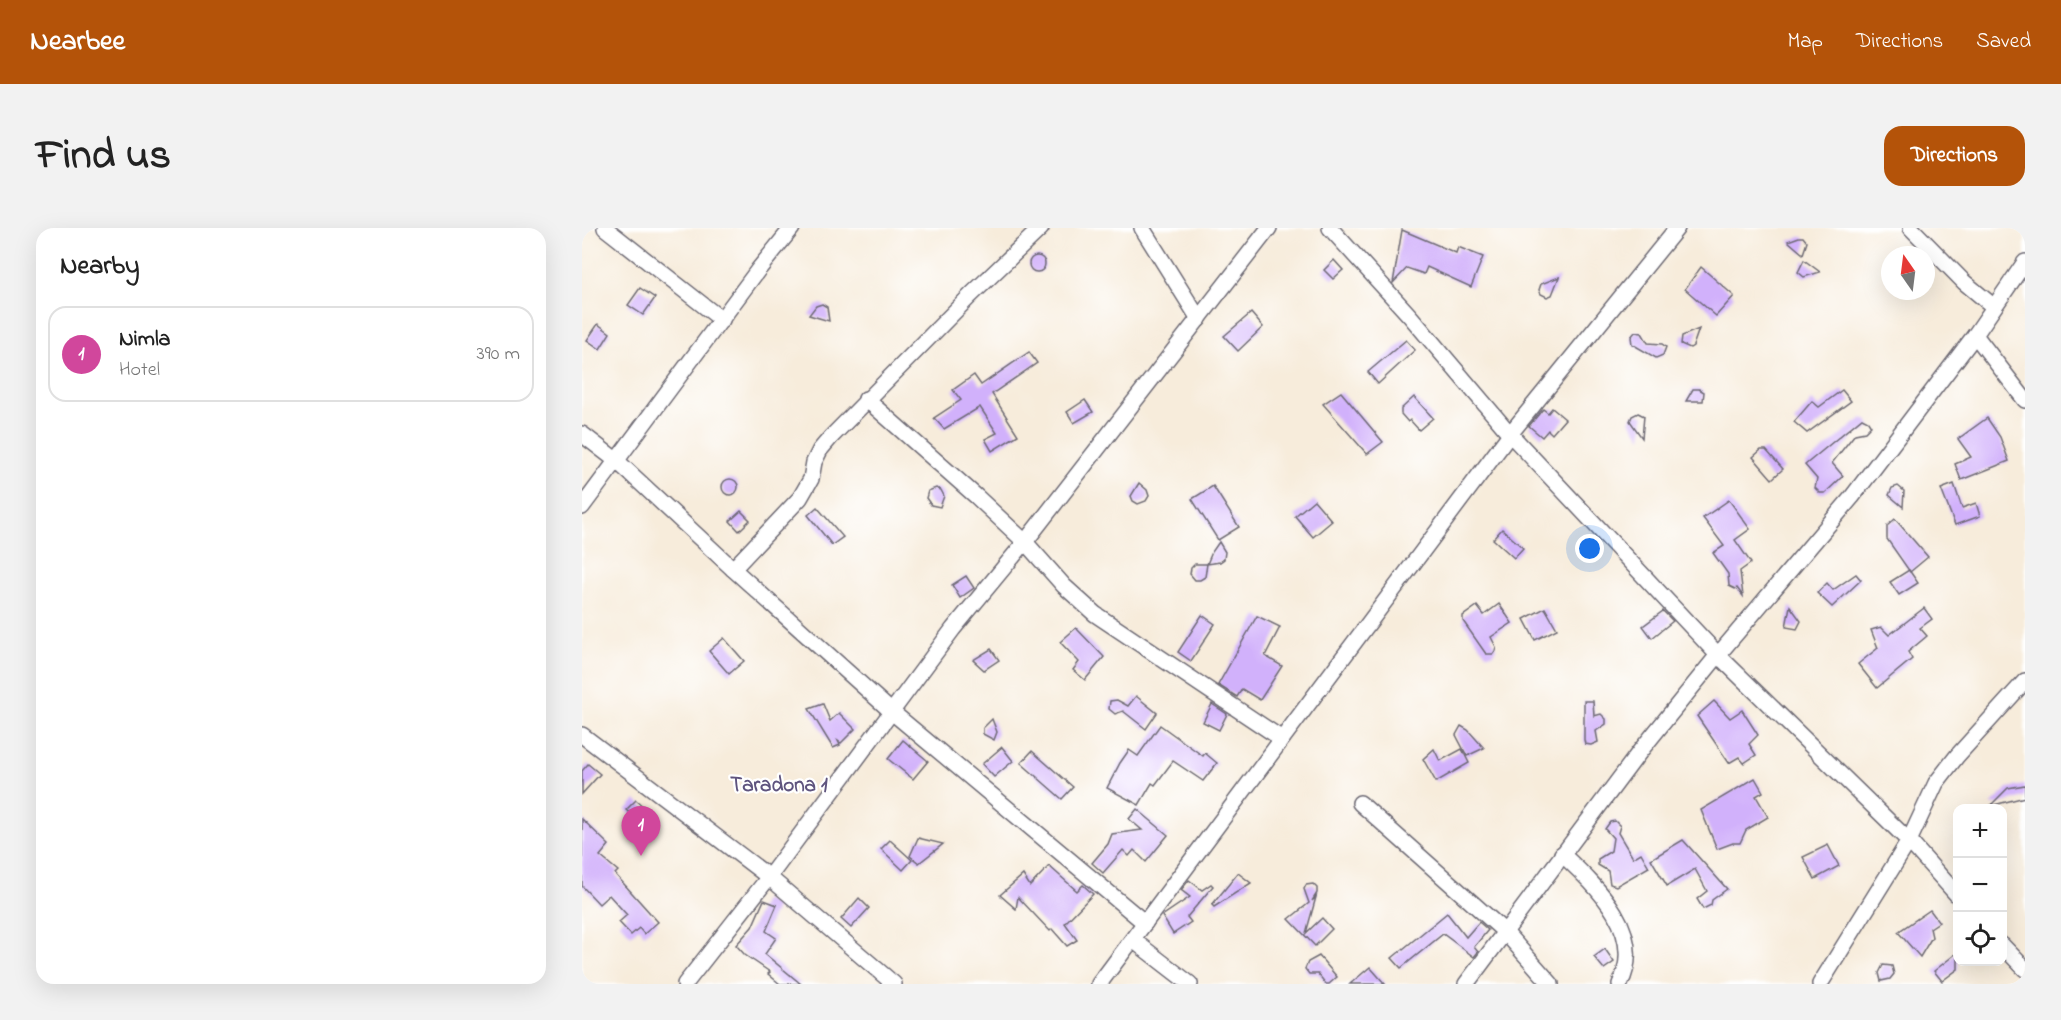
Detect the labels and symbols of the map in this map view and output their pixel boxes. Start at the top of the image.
north arrow [1881,246,1935,300]
your location [1575,534,1604,563]
district label: Taradona 1 [730,771,828,801]
pin: 1 [622,806,660,856]

